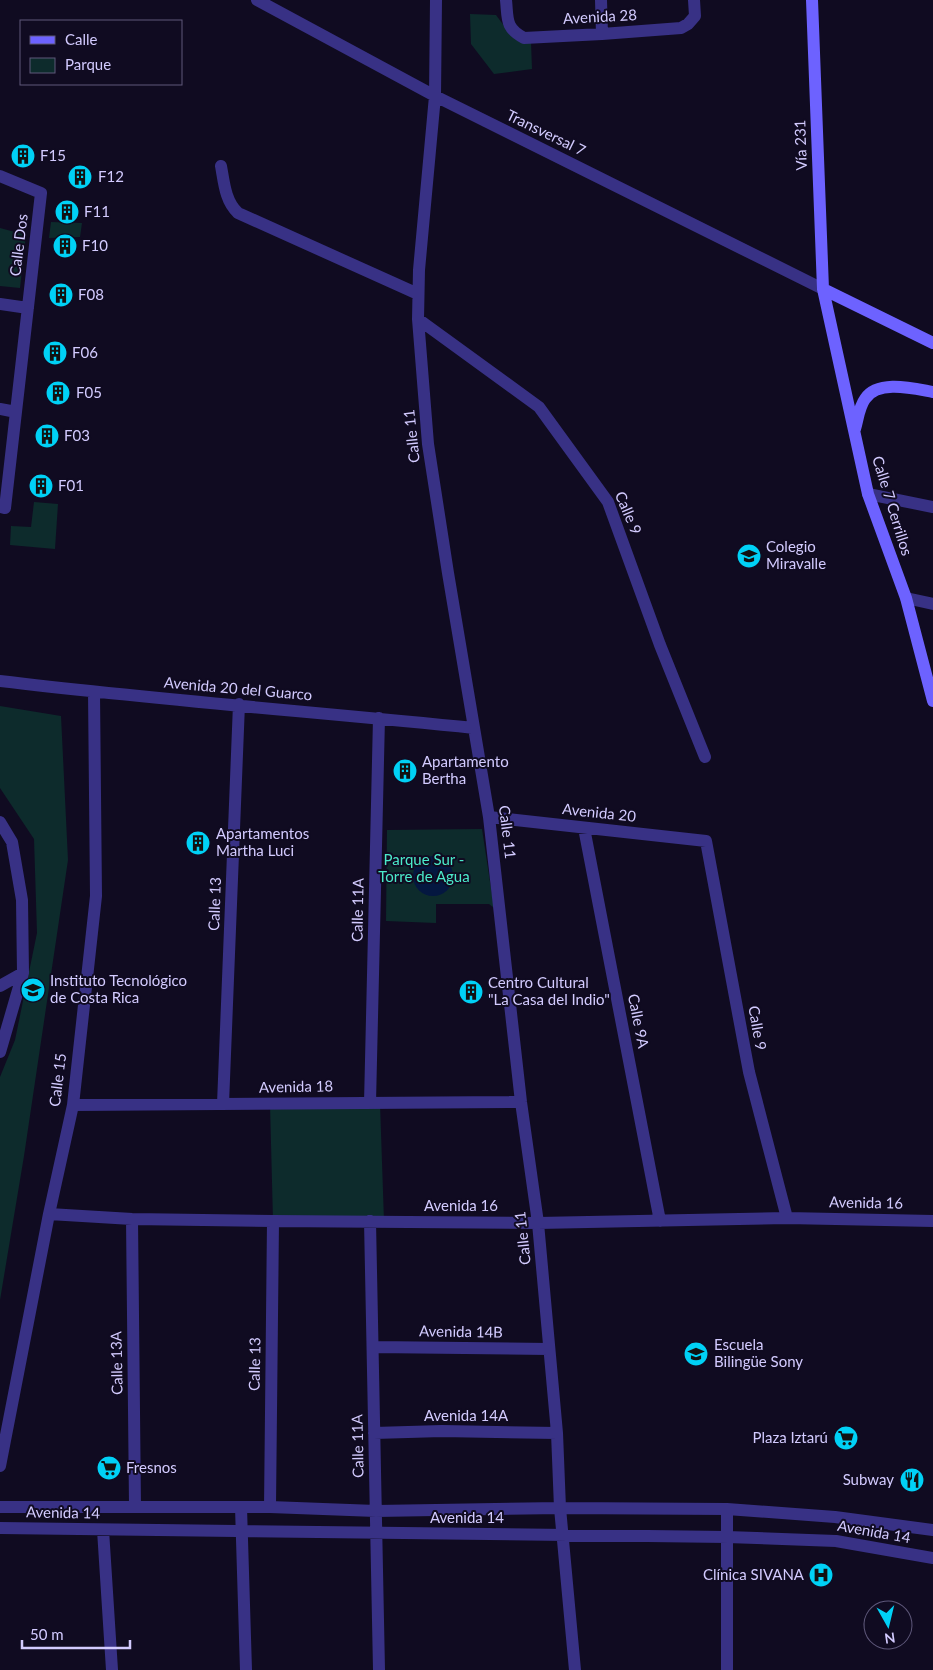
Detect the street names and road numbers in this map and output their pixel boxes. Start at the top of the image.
street label: Avenida 28 [562,5,637,27]
street label: Transversal 7 [504,105,589,159]
street label: Vía 231 [790,119,810,171]
street label: Calle Dos [5,213,31,277]
street label: Calle 11 [399,408,423,464]
street label: Calle 7 Cerrillos [869,454,917,558]
street label: Calle 9 [612,488,646,537]
street label: Avenida 20 del Guarco [163,673,313,703]
street label: Avenida 20 [561,799,637,825]
street label: Calle 11 [496,804,520,860]
street label: Calle 13 [204,877,224,931]
street label: Calle 11A [347,877,367,942]
street label: Calle 9A [625,992,653,1050]
street label: Calle 9 [745,1004,771,1052]
street label: Calle 15 [45,1052,69,1108]
street label: Avenida 18 [259,1076,333,1096]
street label: Avenida 16 [829,1192,903,1212]
street label: Avenida 16 [424,1196,498,1214]
street label: Calle 11 [510,1210,534,1266]
street label: Avenida 14B [419,1321,503,1341]
street label: Calle 13A [106,1330,126,1395]
street label: Calle 13 [245,1337,263,1391]
street label: Avenida 14A [424,1406,509,1424]
street label: Calle 11A [347,1413,367,1478]
street label: Avenida 14 [26,1502,100,1522]
street label: Avenida 14 [430,1508,504,1526]
street label: Avenida 14 [836,1516,912,1546]

